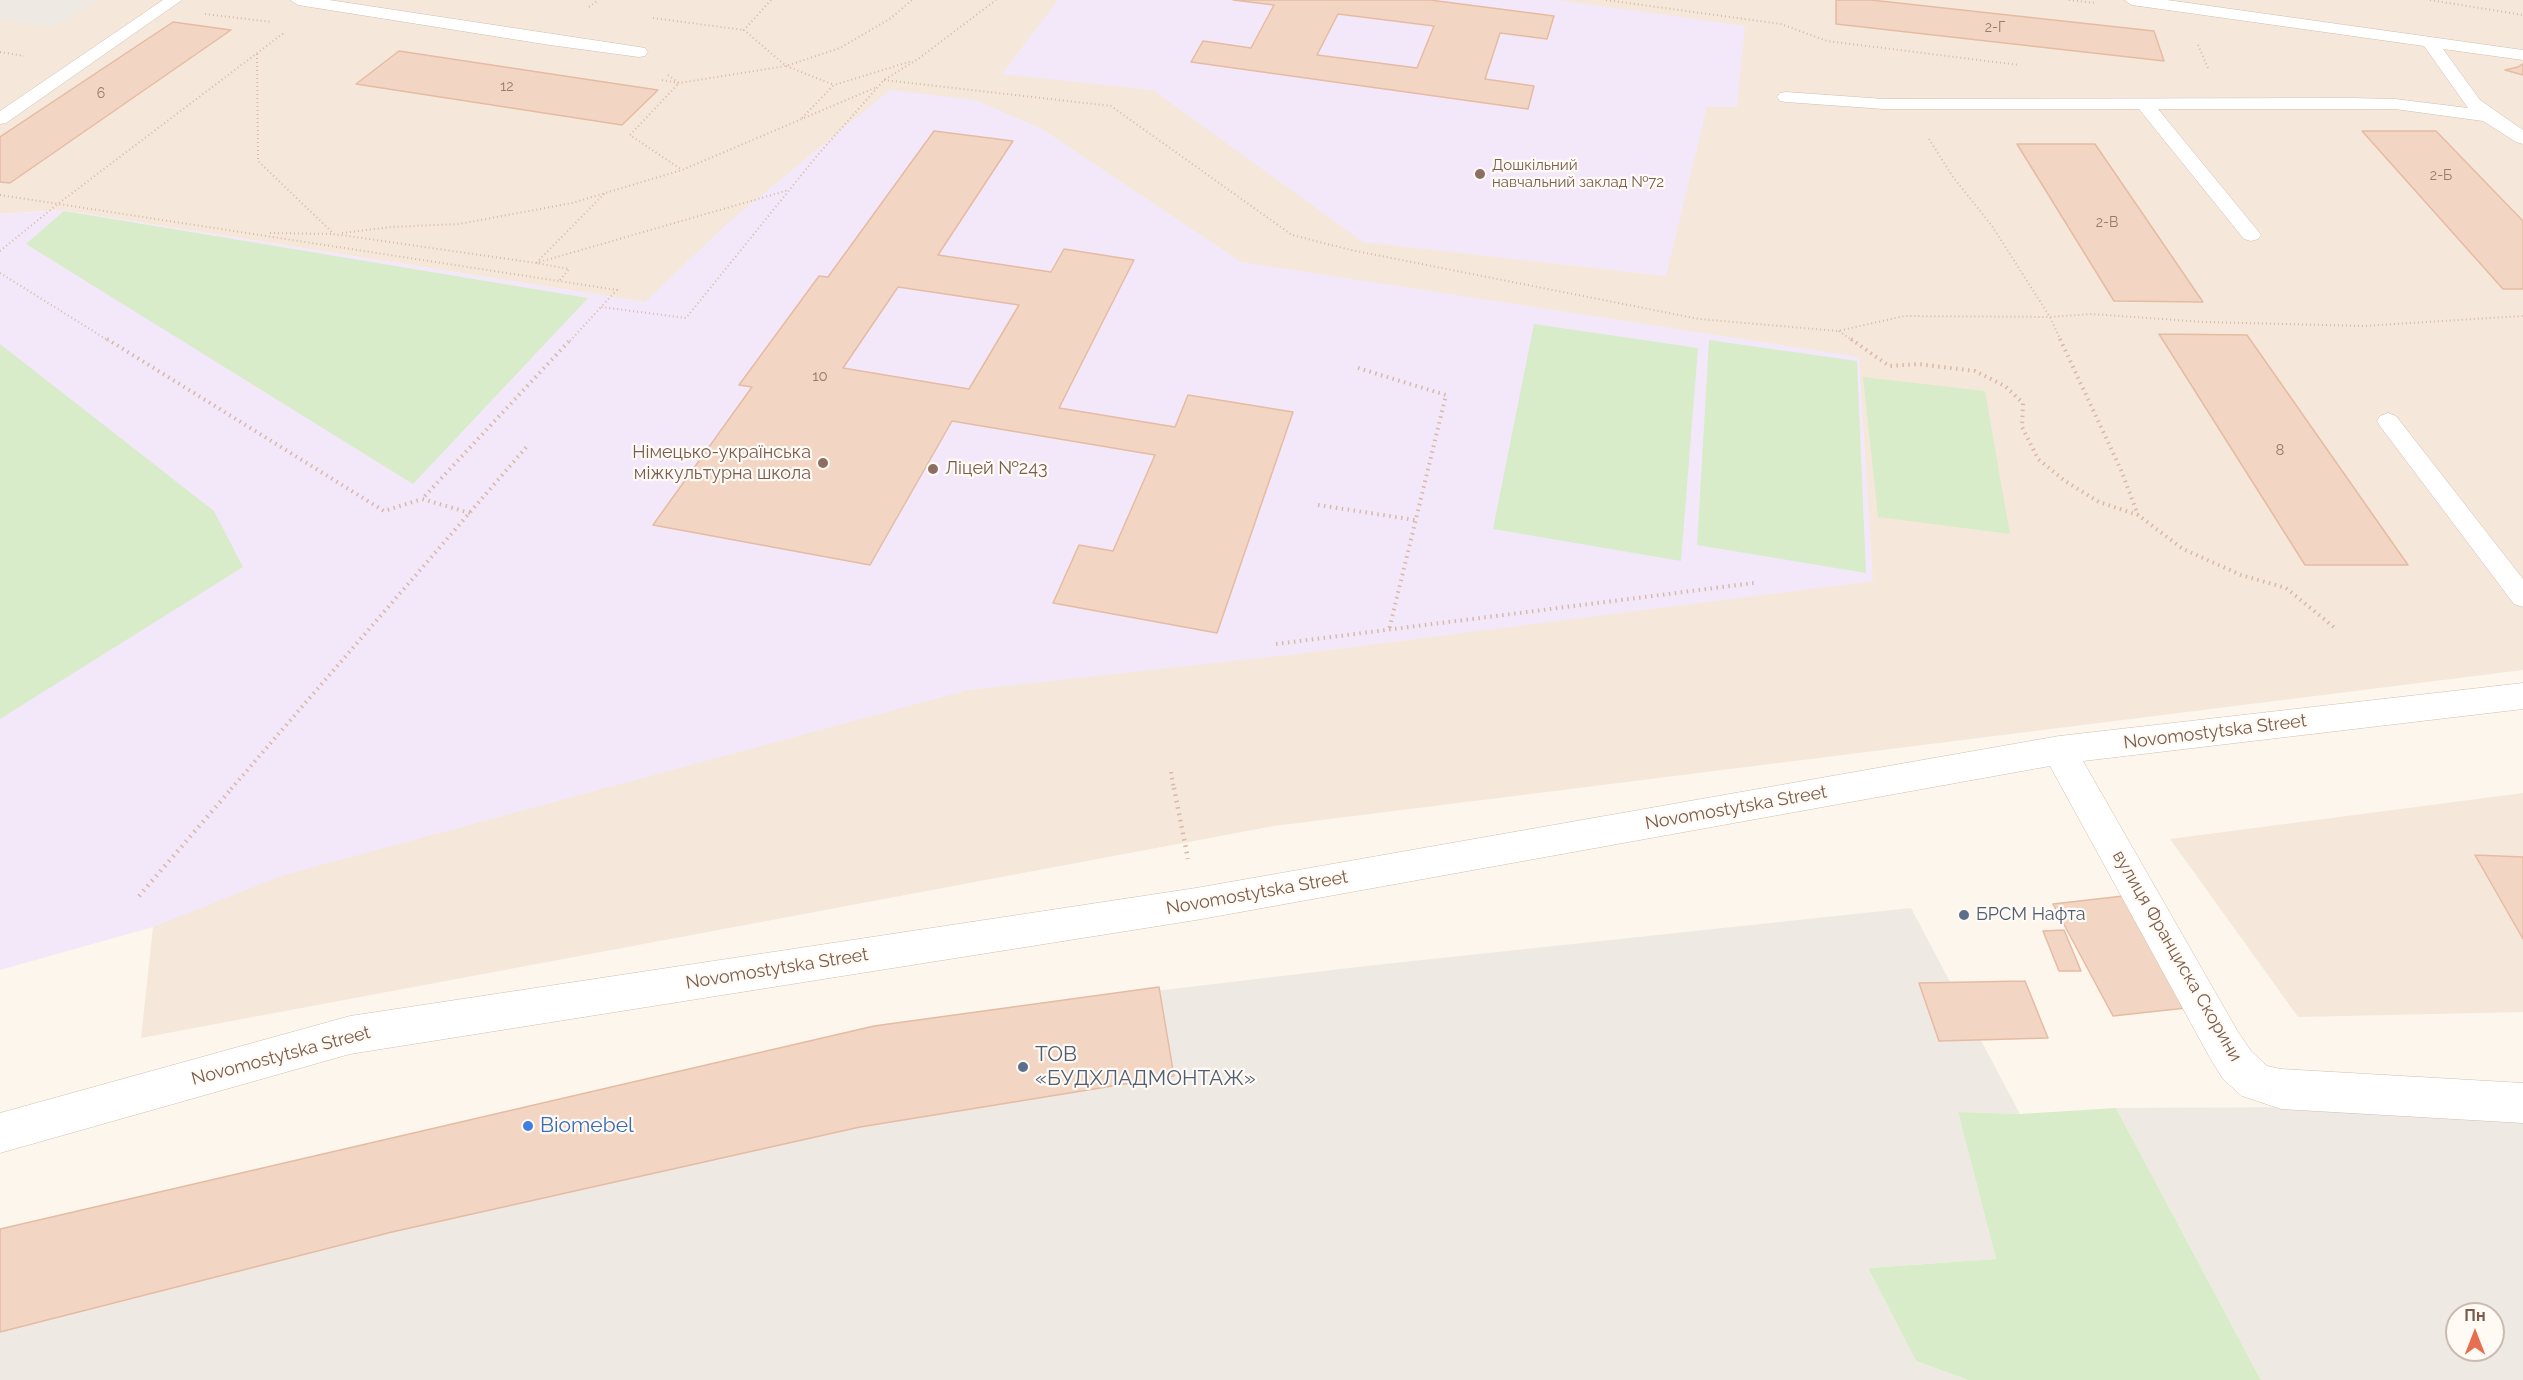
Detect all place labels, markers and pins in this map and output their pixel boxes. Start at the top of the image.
place label: Дошкільний навчальний заклад №72 [1492,156,1664,191]
marker: Дошкільний навчальний заклад №72 [1473,167,1487,181]
place label: Німецько-українська міжкультурна школа [632,442,811,484]
marker: Німецько-українська міжкультурна школа [816,456,830,470]
place label: Ліцей №243 [945,458,1048,480]
marker: Ліцей №243 [926,462,940,476]
place label: БРСМ Нафта [1976,904,2086,926]
marker: БРСМ Нафта [1957,908,1971,922]
place label: ТОВ «БУДХЛАДМОНТАЖ» [1035,1042,1256,1092]
marker: ТОВ «БУДХЛАДМОНТАЖ» [1016,1060,1030,1074]
place label: Biomebel [540,1113,634,1139]
marker: Biomebel [521,1119,535,1133]

